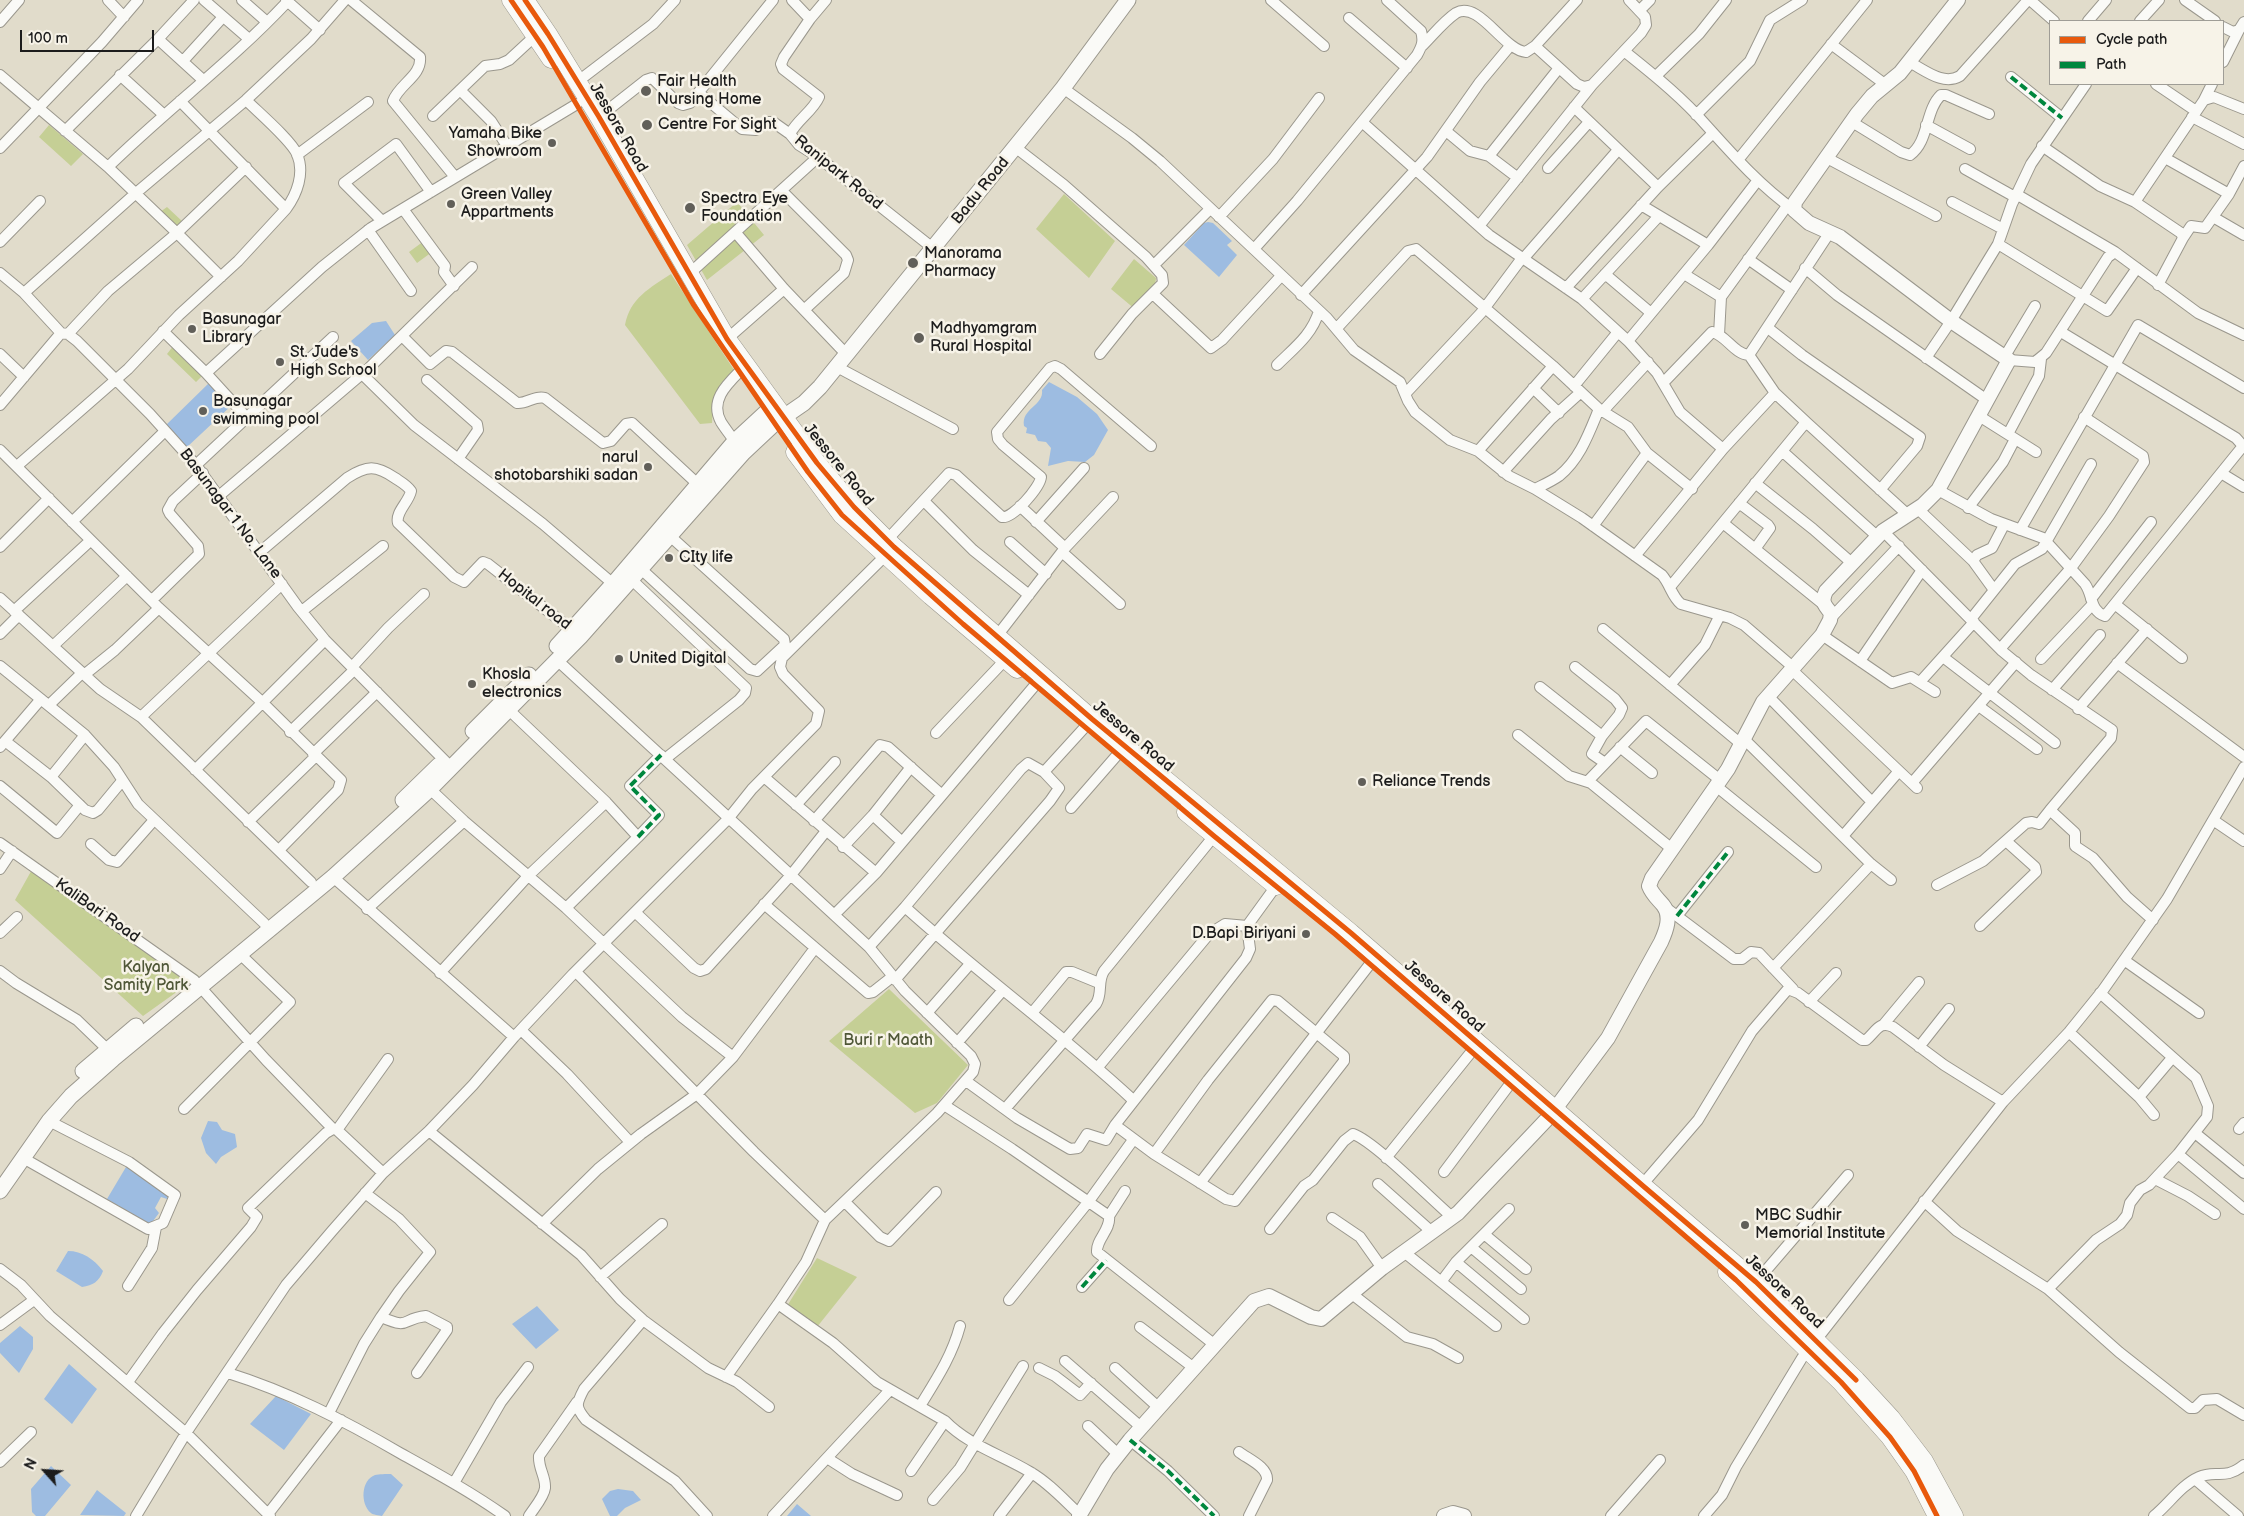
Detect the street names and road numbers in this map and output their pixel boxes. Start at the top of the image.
street label: Jessore Road [585,80,651,176]
street label: Ranipark Road [790,132,886,214]
street label: Badu Road [948,153,1014,229]
street label: Jessore Road [799,420,877,510]
street label: Basunagar 1 No. Lane [175,445,285,583]
street label: Hopital road [493,565,575,635]
street label: Jessore Road [1088,697,1178,777]
street label: KaliBari Road [51,875,143,947]
street label: Jessore Road [1400,957,1488,1037]
street label: Jessore Road [1741,1251,1827,1333]

